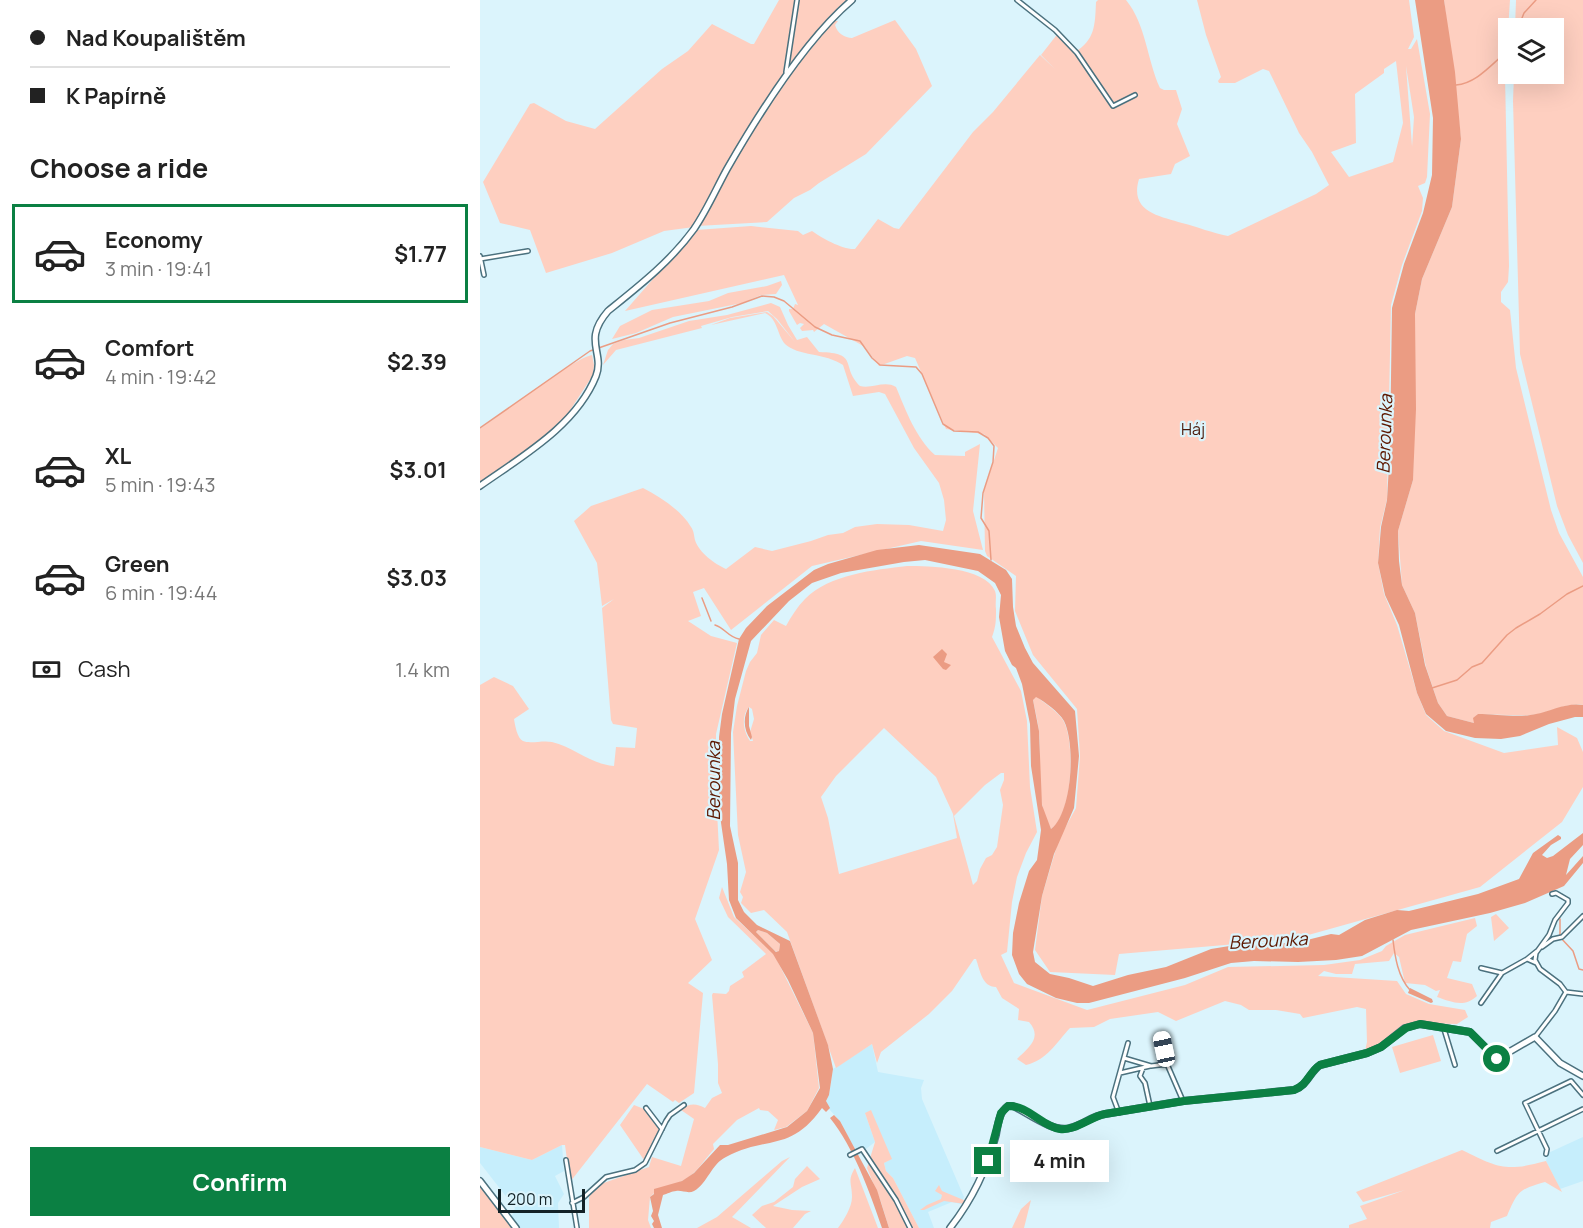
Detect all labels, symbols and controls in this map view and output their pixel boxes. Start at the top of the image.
map controls [1498,18,1564,84]
button: layers [1498,18,1564,84]
text: Nad Koupalištěm [66,23,246,53]
text: K Papírně [66,81,166,111]
text: Choose a ride [30,149,208,186]
text: Economy [105,225,203,255]
icon: car [33,227,87,281]
text: $1.77 [394,239,447,269]
text: 3 min · 19:41 [105,255,212,282]
text: Comfort [105,333,194,363]
icon: car [33,335,87,389]
text: $2.39 [387,347,447,377]
text: 4 min · 19:42 [105,363,216,390]
water label: Berounka [1371,393,1397,474]
park label: Háj [1181,418,1205,440]
text: XL [105,441,131,471]
icon: car [33,443,87,497]
text: $3.01 [390,455,447,485]
text: 5 min · 19:43 [105,471,216,498]
text: Green [105,549,170,579]
icon: car [33,551,87,605]
text: $3.03 [386,563,447,593]
text: 6 min · 19:44 [105,579,217,606]
icon: cash [30,653,63,686]
text: Cash [78,654,131,684]
text: 1.4 km [395,656,450,683]
water label: Berounka [701,741,725,820]
water label: Berounka [1228,926,1309,954]
car [1151,1030,1177,1068]
route start [1483,1045,1510,1072]
callout: 4 min [1009,1140,1108,1182]
button: Confirm [30,1147,450,1216]
route end [974,1147,1001,1174]
text: 4 min [1033,1147,1086,1174]
scale bar [498,1186,585,1214]
text: 200 m [507,1188,552,1210]

